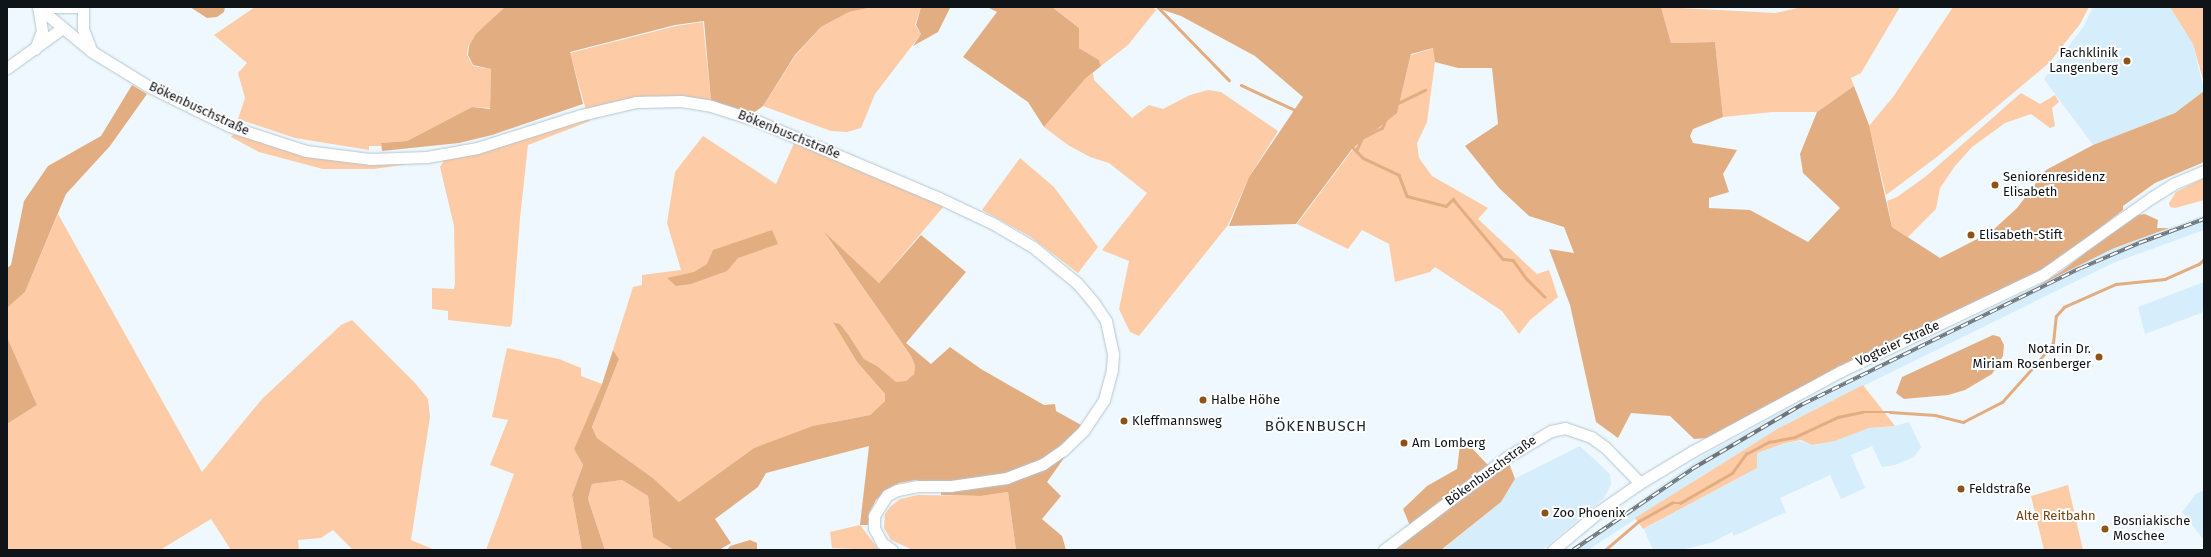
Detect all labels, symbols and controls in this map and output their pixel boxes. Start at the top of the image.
place label: Fachklinik Langenberg [2049,46,2118,77]
marker: Fachklinik Langenberg [2121,55,2133,67]
street label: Bökenbuschstraße [146,79,252,139]
street label: Bökenbuschstraße [735,107,843,163]
place label: Seniorenresidenz Elisabeth [2003,170,2105,201]
marker: Seniorenresidenz Elisabeth [1990,180,2000,190]
place label: Elisabeth-Stift [1979,227,2063,243]
marker: Elisabeth-Stift [1966,230,1976,240]
street label: Vogteier Straße [1854,318,1942,370]
place label: Notarin Dr. Miriam Rosenberger [1973,342,2091,373]
marker: Notarin Dr. Miriam Rosenberger [2094,352,2104,362]
place label: Halbe Höhe [1211,392,1280,408]
marker: Halbe Höhe [1198,395,1208,405]
place label: Kleffmannsweg [1132,413,1222,429]
marker: Kleffmannsweg [1119,416,1129,426]
district label: BÖKENBUSCH [1265,418,1367,436]
street label: Bökenbuschstraße [1442,433,1540,509]
place label: Am Lomberg [1412,435,1485,451]
marker: Am Lomberg [1399,438,1409,448]
place label: Feldstraße [1969,481,2031,497]
marker: Feldstraße [1956,484,1966,494]
place label: Zoo Phoenix [1553,505,1625,521]
marker: Zoo Phoenix [1540,508,1550,518]
park label: Alte Reitbahn [2016,508,2096,524]
place label: Bosniakische Moschee [2113,514,2190,545]
marker: Bosniakische Moschee [2100,524,2110,534]

